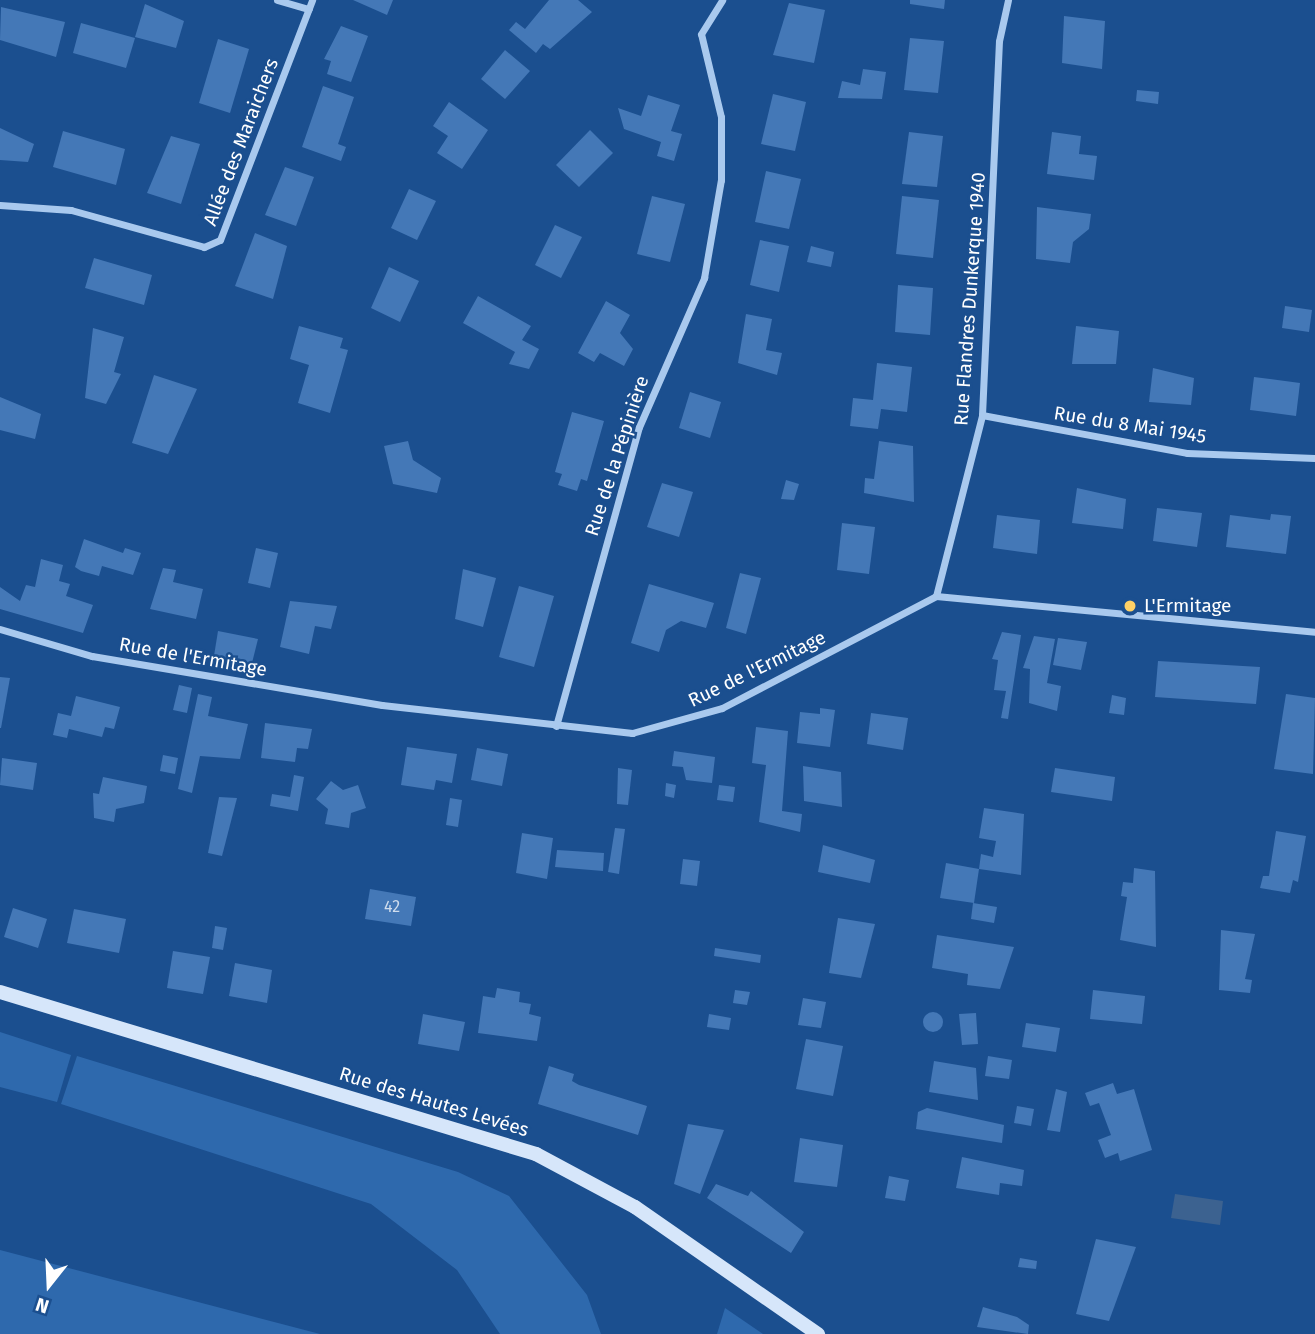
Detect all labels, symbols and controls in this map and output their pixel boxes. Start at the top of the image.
street label: Allée des Maraichers [199,55,283,229]
street label: Rue Flandres Dunkerque 1940 [950,171,990,427]
street label: Rue de la Pépinière [580,373,654,539]
street label: Rue du 8 Mai 1945 [1052,402,1208,448]
place label: L'Ermitage [1144,595,1231,617]
marker: L'Ermitage [1122,598,1138,614]
street label: Rue de l'Ermitage [685,626,829,712]
street label: Rue de l'Ermitage [117,633,269,681]
house number: 42 [384,897,400,917]
street label: Rue des Hautes Levées [337,1062,531,1142]
north arrow [14,1250,84,1320]
text: N [33,1293,52,1318]

